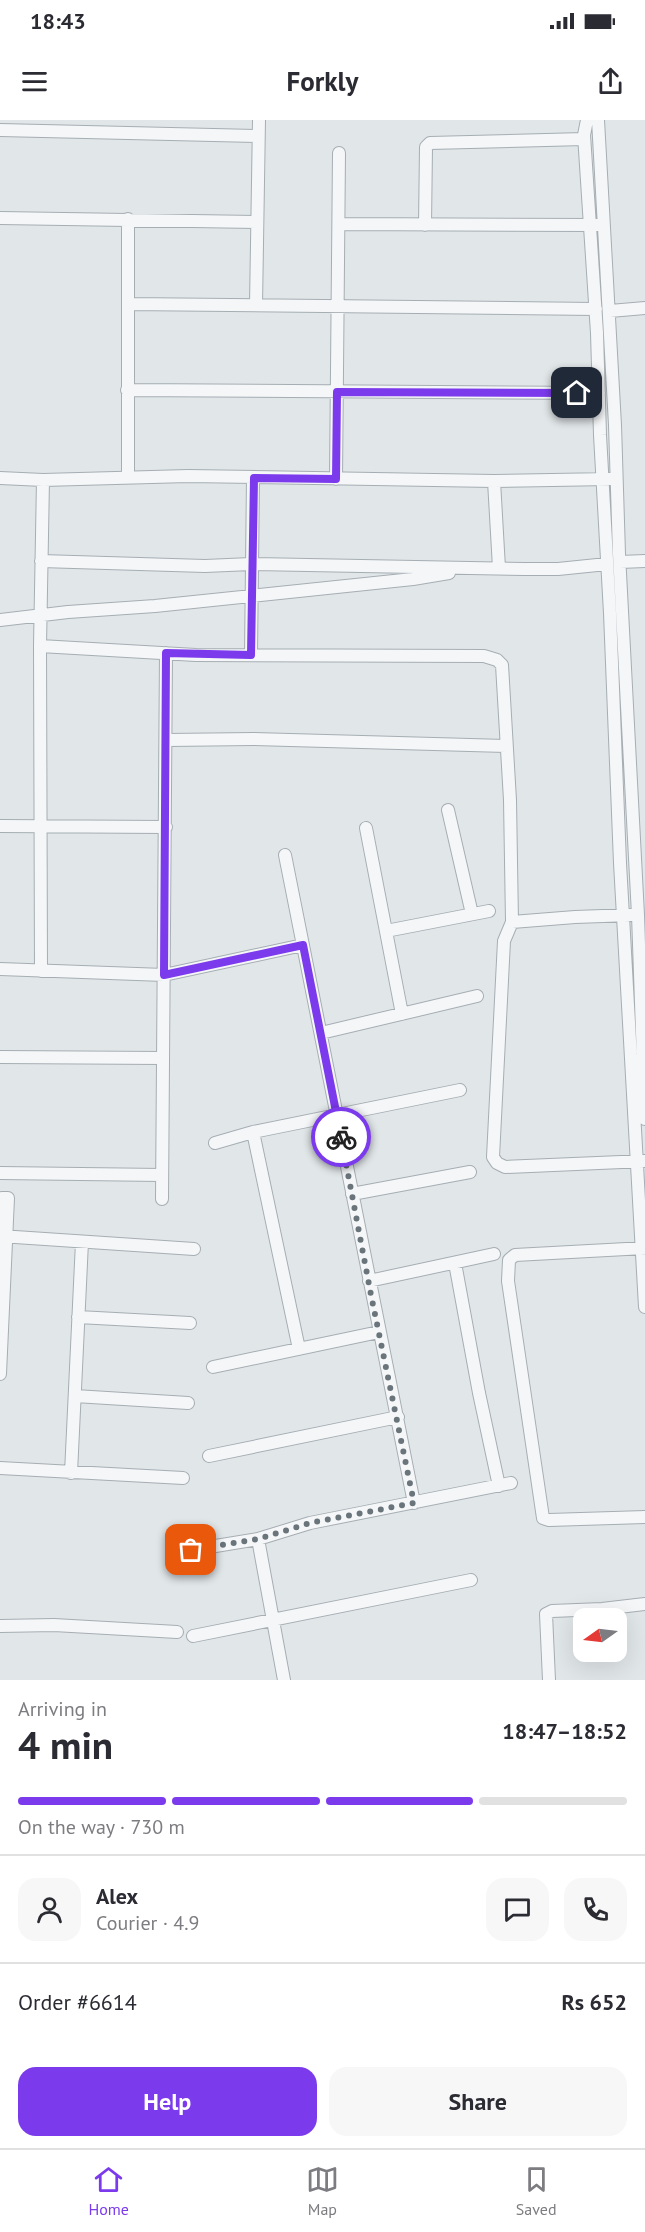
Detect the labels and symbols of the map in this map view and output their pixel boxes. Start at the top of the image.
pin [551,367,602,418]
courier [311,1107,371,1167]
pin [165,1524,216,1575]
north arrow [573,1608,627,1662]

